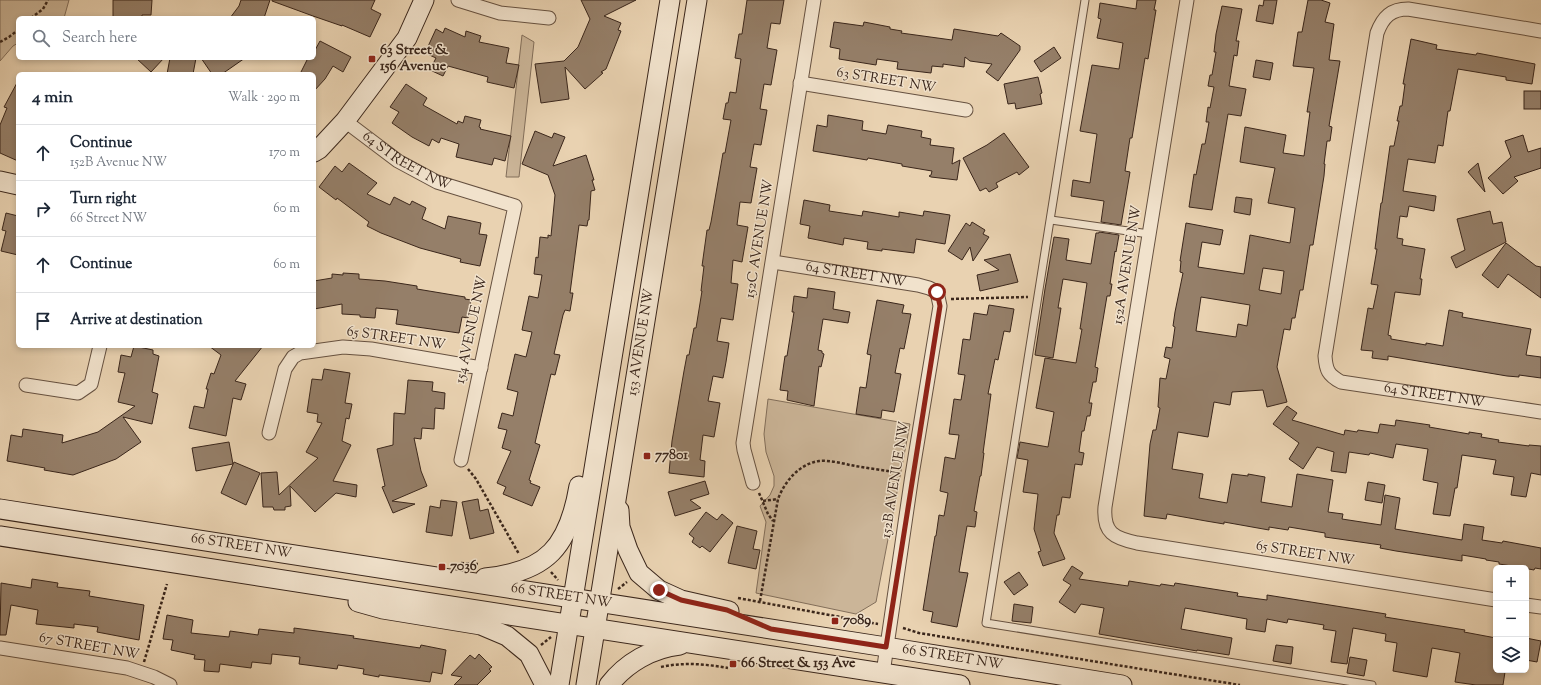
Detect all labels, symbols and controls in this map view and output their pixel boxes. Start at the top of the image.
search box [16,16,316,60]
icon: search [30,27,52,49]
text: Search here [62,28,137,49]
place label: 63 Street & 156 Avenue [380,41,449,77]
marker: 63 Street & 156 Avenue [367,54,377,64]
street label: 63 STREET NW [835,63,938,99]
text: 4 min [32,86,73,110]
text: Walk · 290 m [228,89,300,107]
street label: 64 STREET NW [358,127,454,196]
text: Continue [70,133,132,154]
icon: ahead [32,142,54,164]
text: 170 m [269,144,300,162]
text: 152B Avenue NW [70,154,167,172]
street label: 152C AVENUE NW [741,178,779,300]
text: Turn right [70,189,136,210]
icon: right [32,198,54,220]
text: 60 m [273,200,300,218]
street label: 152A AVENUE NW [1109,204,1147,326]
text: 66 Street NW [70,210,147,228]
icon: ahead [32,254,54,276]
text: Continue [70,254,132,275]
text: 60 m [273,256,300,274]
street label: 64 STREET NW [804,257,908,293]
street label: 154 AVENUE NW [451,274,493,386]
route start [928,283,946,301]
street label: 153 AVENUE NW [623,287,660,397]
icon: arrive [32,310,54,332]
text: Arrive at destination [70,310,203,331]
street label: 65 STREET NW [345,322,447,356]
street label: 64 STREET NW [1382,379,1486,413]
street label: 152B AVENUE NW [877,420,915,540]
place label: 77801 [655,446,688,466]
marker: 77801 [642,451,652,461]
street label: 66 STREET NW [189,529,293,564]
street label: 65 STREET NW [1254,536,1356,572]
place label: 7036 [450,557,477,577]
marker: 7036 [437,562,447,572]
map controls [1493,565,1529,673]
button: + [1493,565,1529,601]
street label: 66 STREET NW [509,579,613,614]
route end [650,581,668,599]
button: − [1493,601,1529,637]
place label: 7089 [843,611,871,631]
marker: 7089 [830,616,840,626]
street label: 67 STREET NW [37,628,141,666]
button: layers [1493,637,1529,673]
street label: 66 STREET NW [901,640,1005,676]
place label: 66 Street & 153 Ave [741,654,856,674]
marker: 66 Street & 153 Ave [728,659,738,669]

